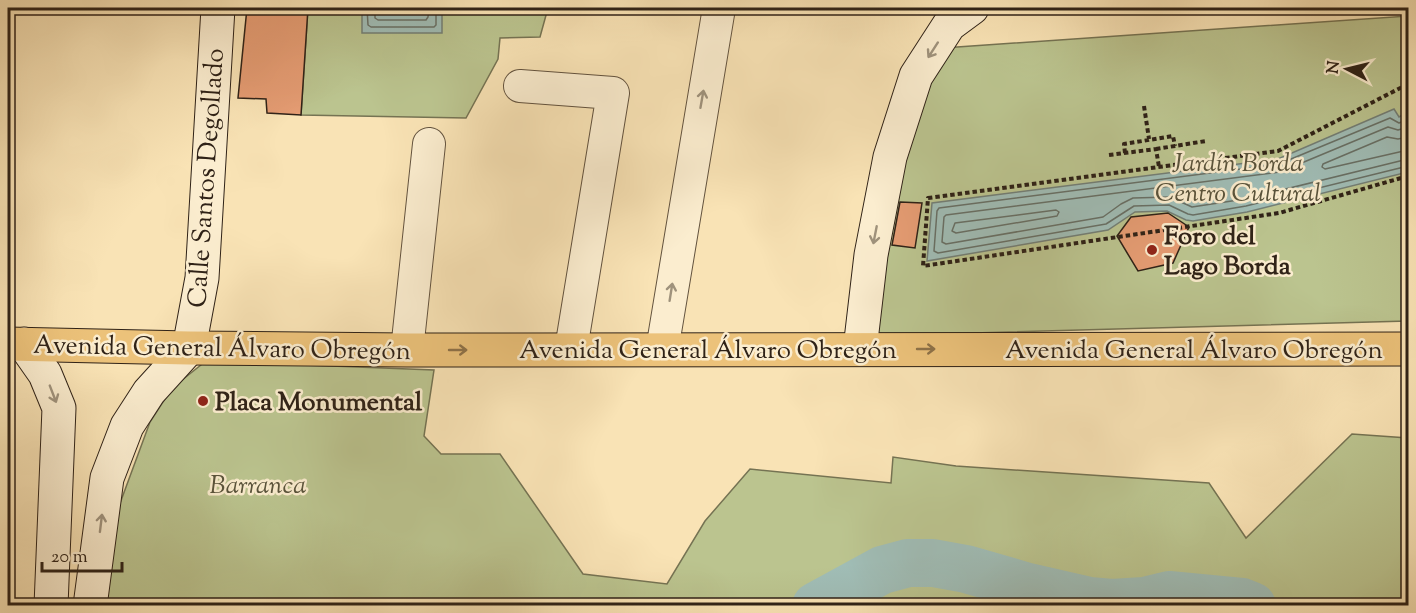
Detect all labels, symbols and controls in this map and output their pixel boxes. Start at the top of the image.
north arrow [1317,39,1377,99]
one-way arrow [927,41,939,58]
street label: Calle Santos Degollado [180,47,235,309]
text: N [1322,60,1347,75]
one-way arrow [697,90,708,110]
park label: Jardín Borda Centro Cultural [1155,146,1321,213]
place label: Foro del Lago Borda [1164,219,1291,286]
one-way arrow [869,224,880,244]
marker: Foro del Lago Borda [1145,243,1159,257]
one-way arrow [666,283,677,302]
street label: Avenida General Álvaro Obregón [33,328,411,371]
street label: Avenida General Álvaro Obregón [519,333,897,370]
street label: Avenida General Álvaro Obregón [1005,333,1383,370]
one-way arrow [915,343,935,355]
one-way arrow [447,344,467,355]
one-way arrow [49,384,60,403]
place label: Placa Monumental [215,385,423,422]
marker: Placa Monumental [196,394,210,408]
park label: Barranca [210,468,306,505]
one-way arrow [96,514,107,533]
scale bar [42,535,122,573]
text: 20 m [51,545,88,571]

